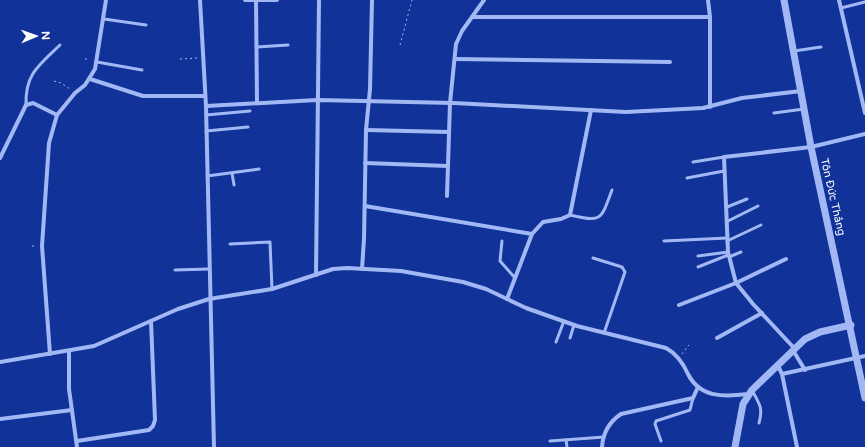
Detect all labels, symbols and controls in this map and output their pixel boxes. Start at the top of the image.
north arrow [16,16,56,56]
text: N [39,31,52,40]
street label: Tôn Đức Thắng [818,157,848,237]

